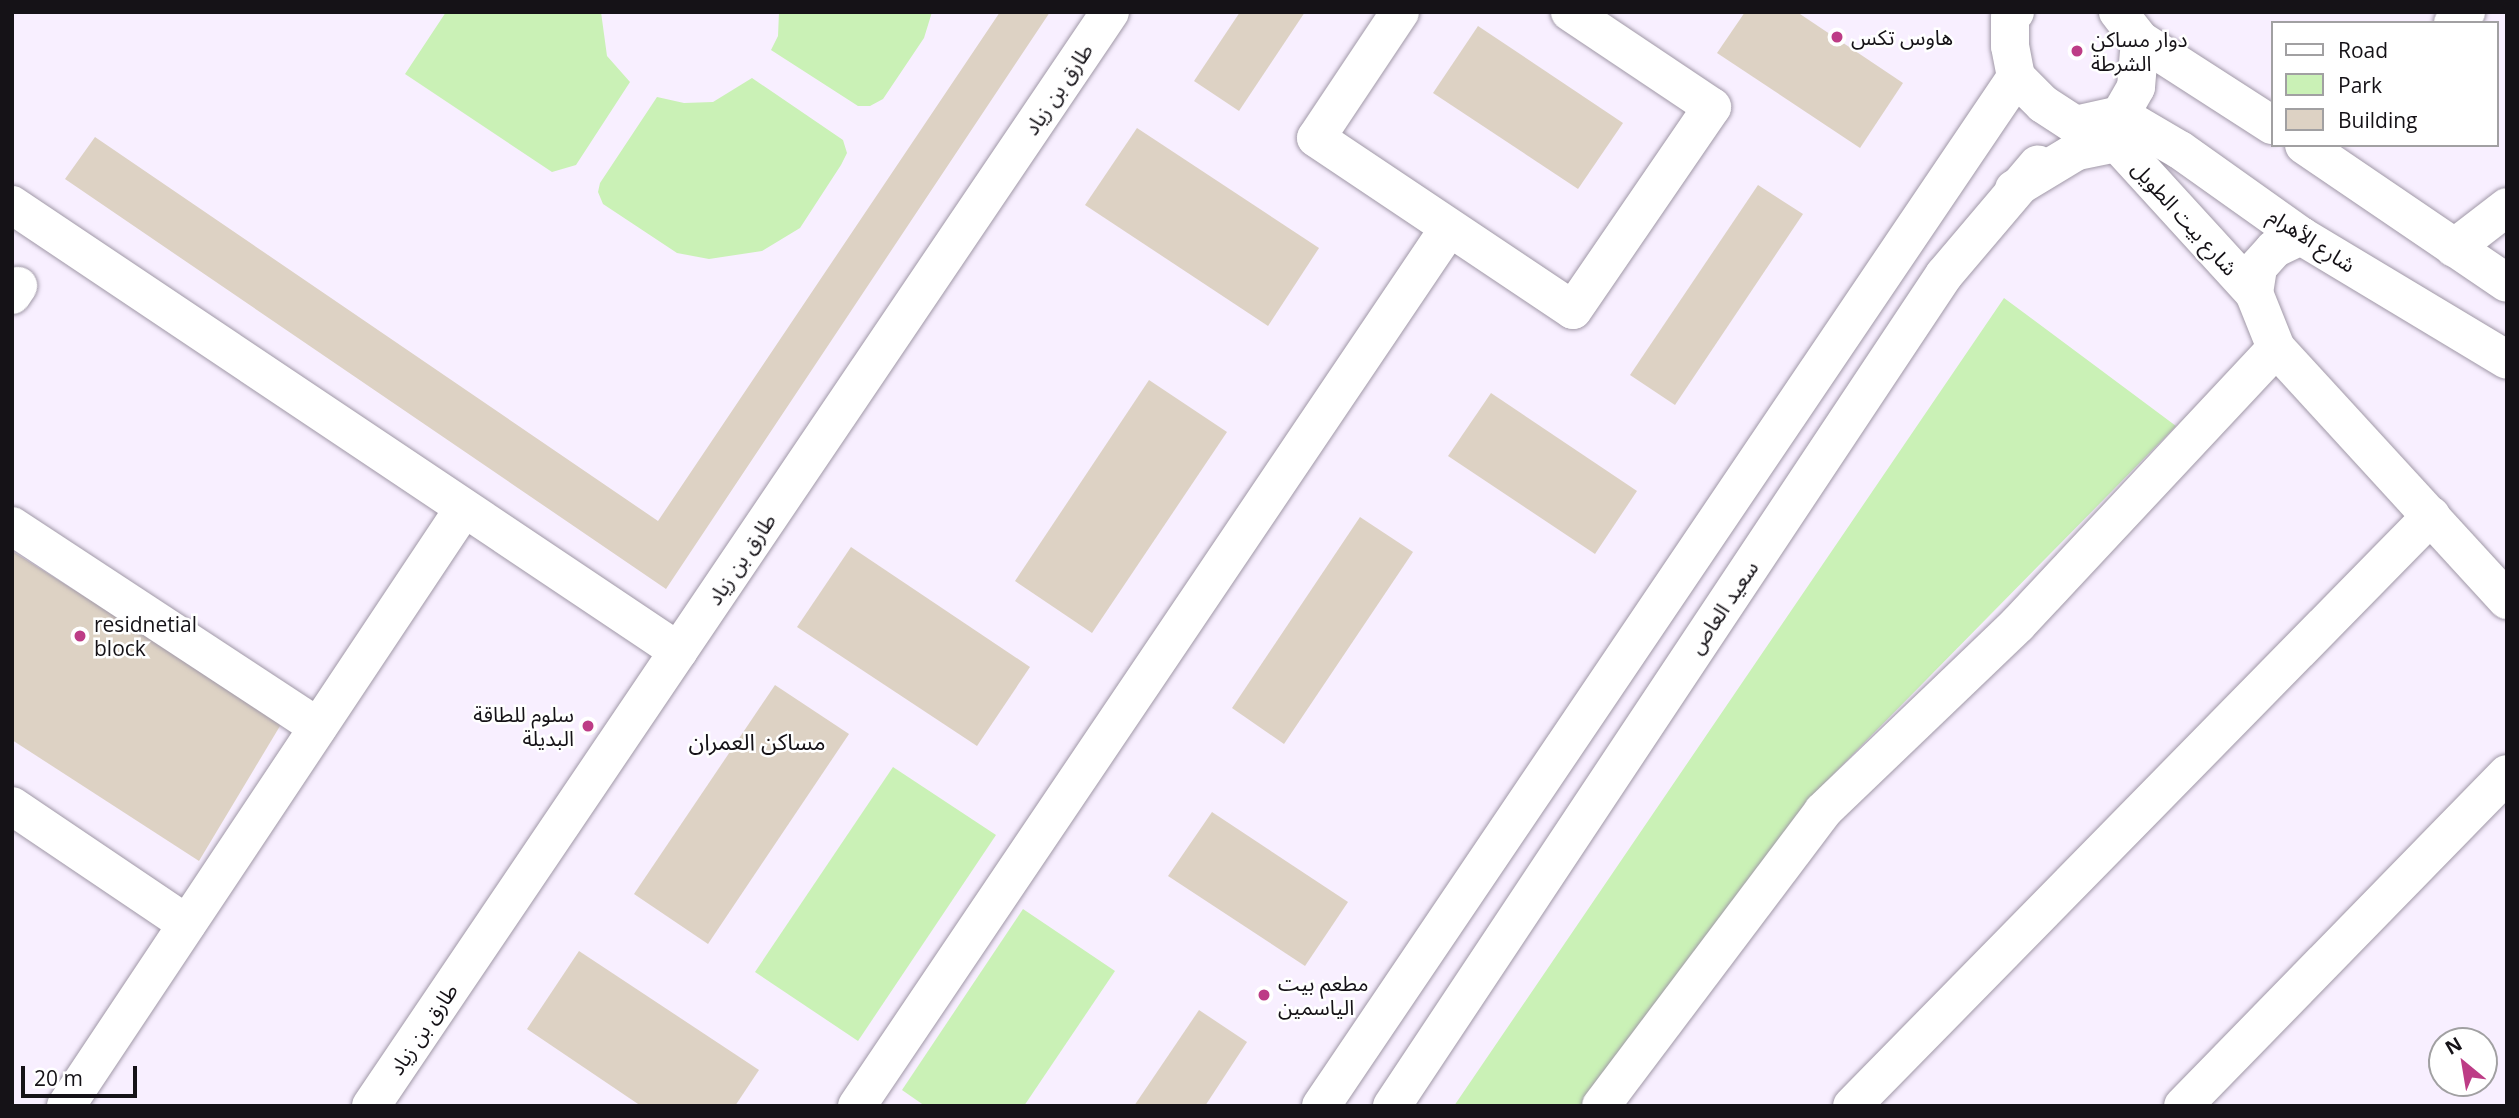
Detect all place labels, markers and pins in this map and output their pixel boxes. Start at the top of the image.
place label: هاوس تكس [1851,24,1953,50]
place label: دوار مساكن الشرطة [2091,26,2188,76]
marker: هاوس تكس [1829,29,1845,45]
marker: دوار مساكن الشرطة [2069,43,2085,59]
place label: residnetial block [94,611,197,661]
marker: residnetial block [72,628,88,644]
place label: سلوم للطاقة البديلة [473,701,574,751]
marker: سلوم للطاقة البديلة [580,718,596,734]
place label: مطعم بيت الياسمين [1278,970,1369,1020]
marker: مطعم بيت الياسمين [1256,987,1272,1003]

